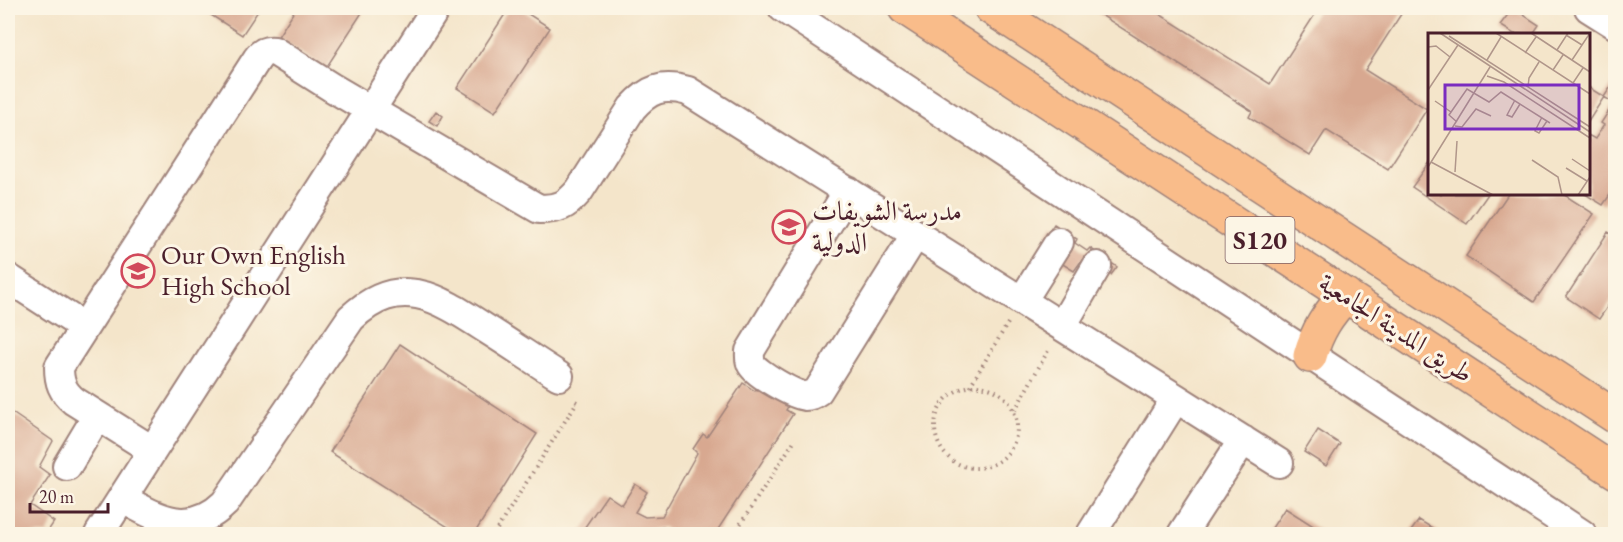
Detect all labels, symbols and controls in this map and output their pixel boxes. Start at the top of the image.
inset map [1428,33,1590,195]
place label: مدرسة الشويفات الدولية [812,193,962,259]
school or university icon: مدرسة الشويفات الدولية [771,209,807,245]
road number: S120 [1226,217,1294,263]
place label: Our Own English High School [161,237,346,303]
school or university icon: Our Own English High School [120,253,156,289]
street label: طريق المدينة الجامعية [1312,265,1480,391]
scale bar [30,476,108,514]
text: 20 m [39,485,74,508]

